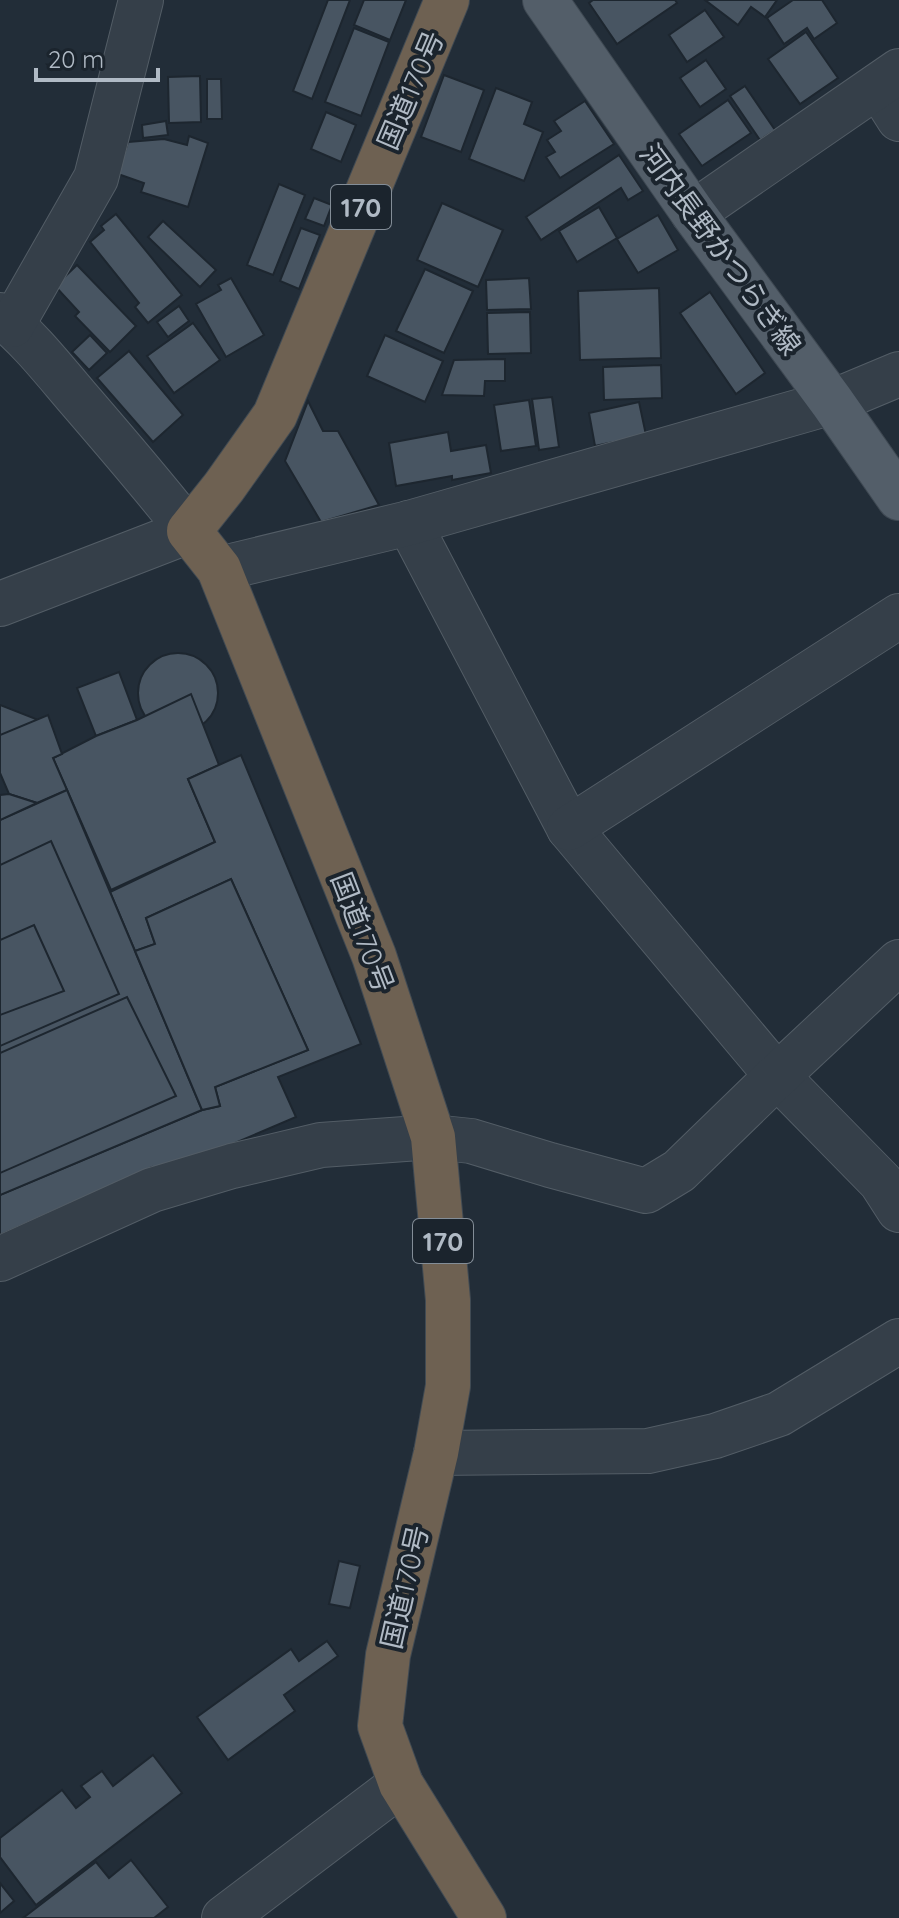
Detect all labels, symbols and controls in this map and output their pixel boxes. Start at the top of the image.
street label: 国道170号 [369,25,451,155]
scale bar [36,32,158,82]
text: 20 m [48,44,104,74]
street label: 河内長野かつらぎ線 [633,137,809,361]
road number: 170 [331,185,391,229]
street label: 国道170号 [324,867,402,997]
road number: 170 [413,1219,473,1263]
street label: 国道170号 [373,1522,435,1652]

